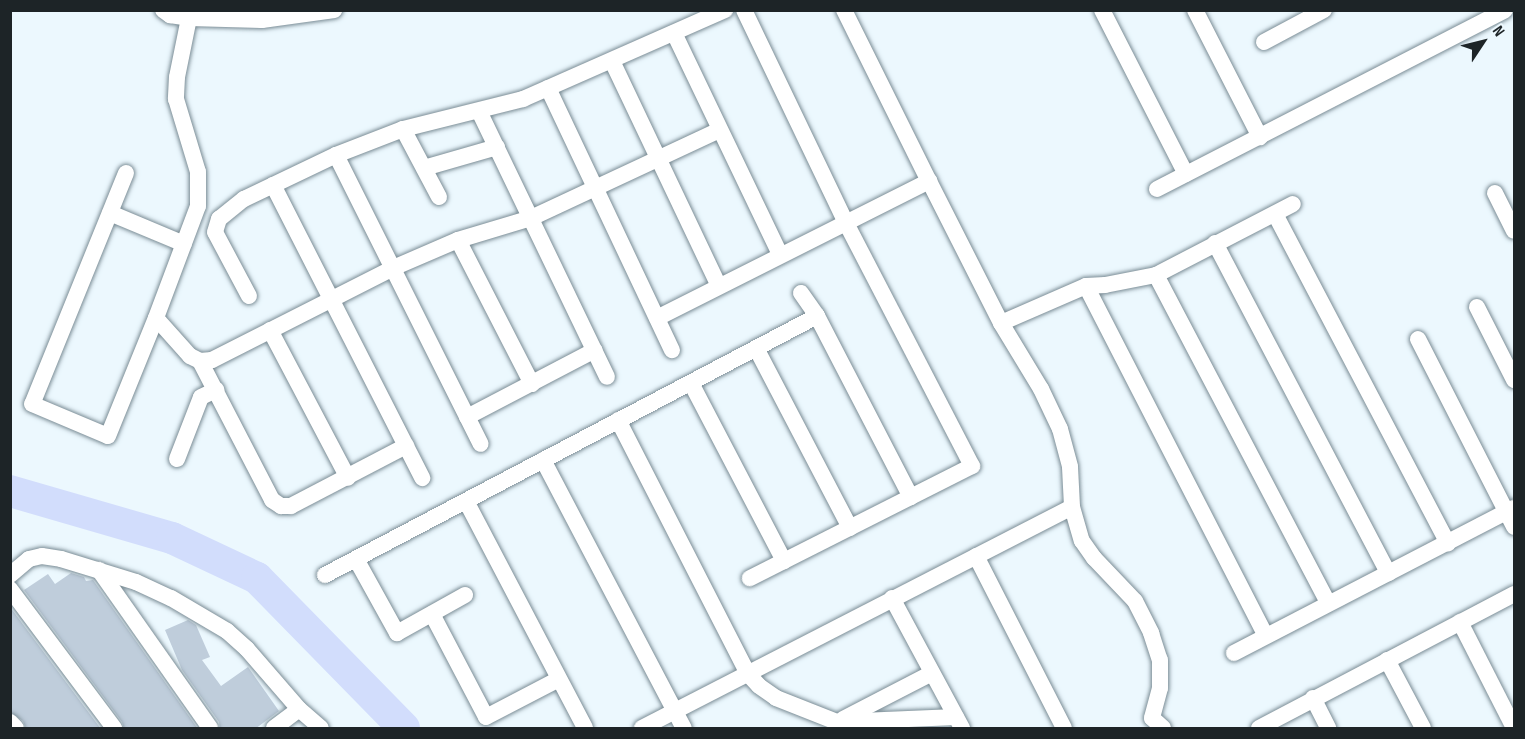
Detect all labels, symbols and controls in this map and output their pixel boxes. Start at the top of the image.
north arrow [1453,12,1513,72]
text: N [1488,22,1508,40]

